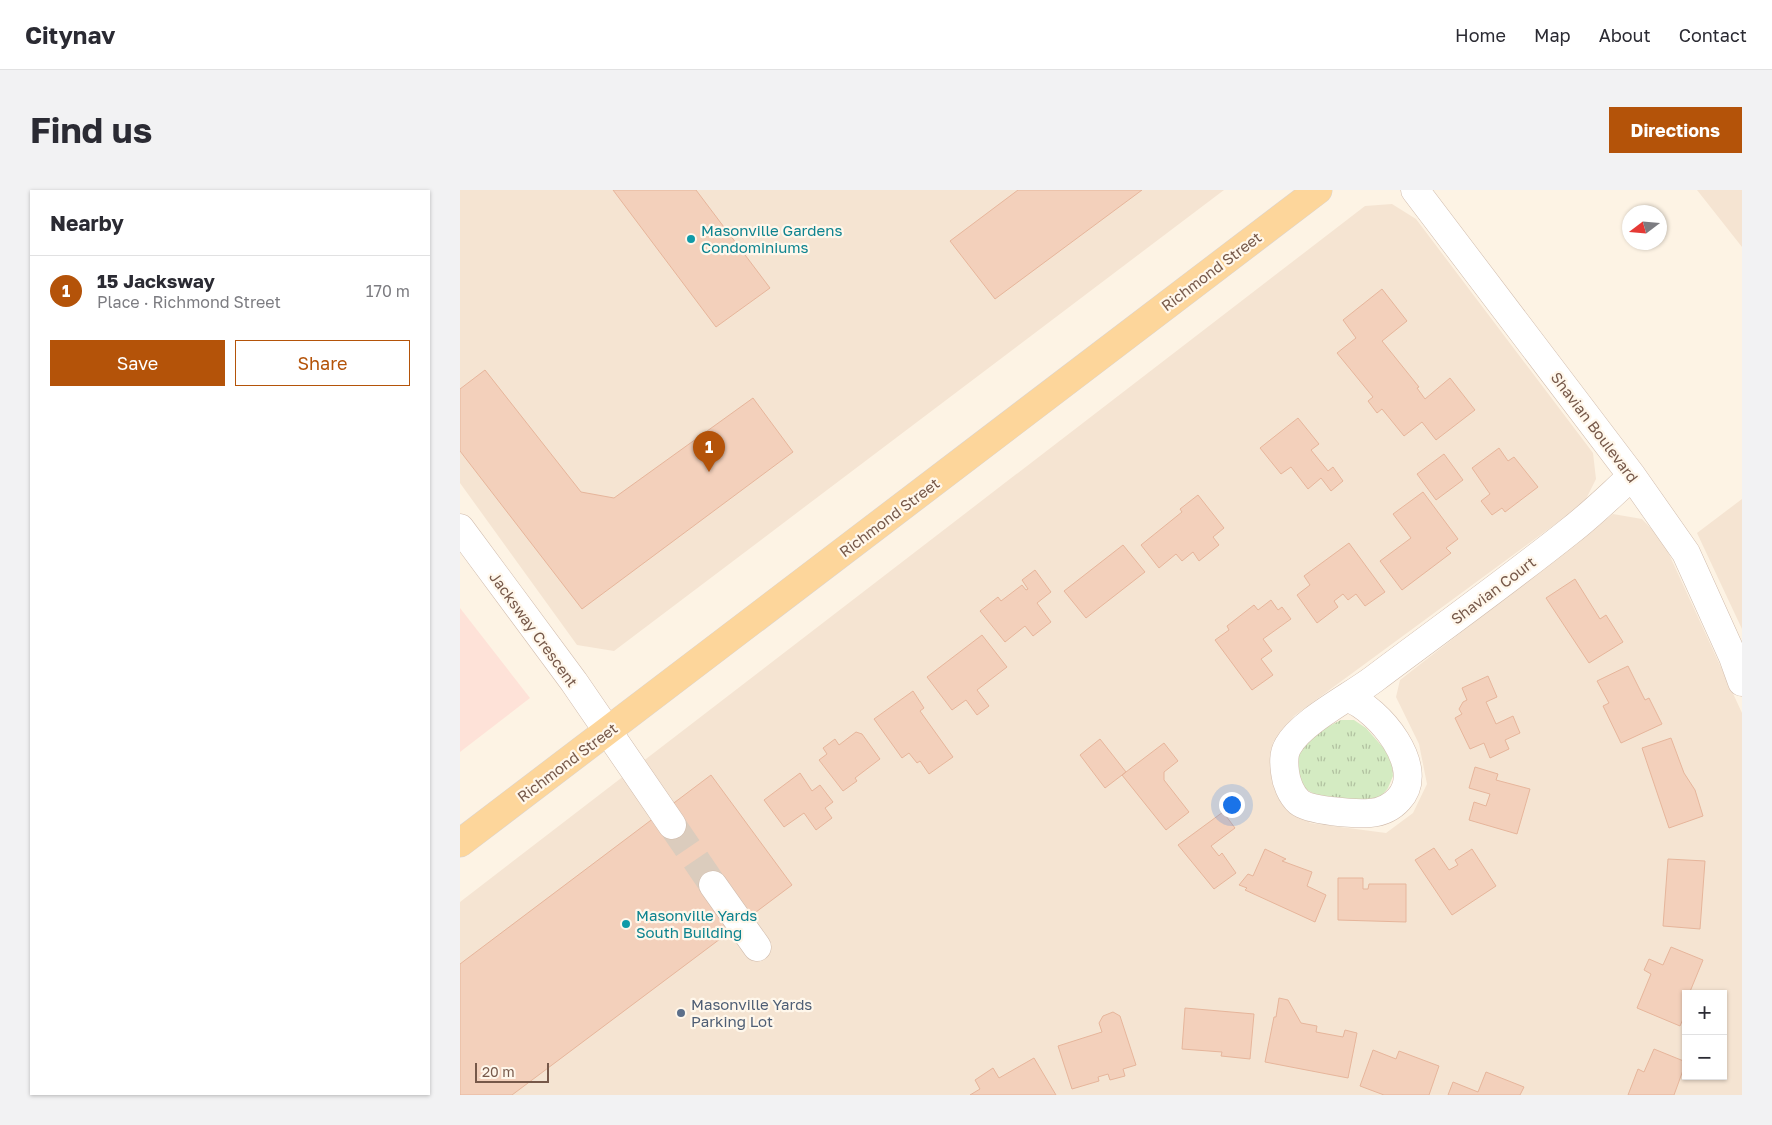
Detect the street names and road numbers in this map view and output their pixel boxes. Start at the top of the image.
street label: Richmond Street [1157,228,1265,314]
street label: Shavian Boulevard [1548,368,1642,486]
street label: Richmond Street [835,474,943,560]
street label: Shavian Court [1447,552,1539,628]
street label: Jacksway Crescent [486,568,582,690]
street label: Richmond Street [513,719,621,805]

